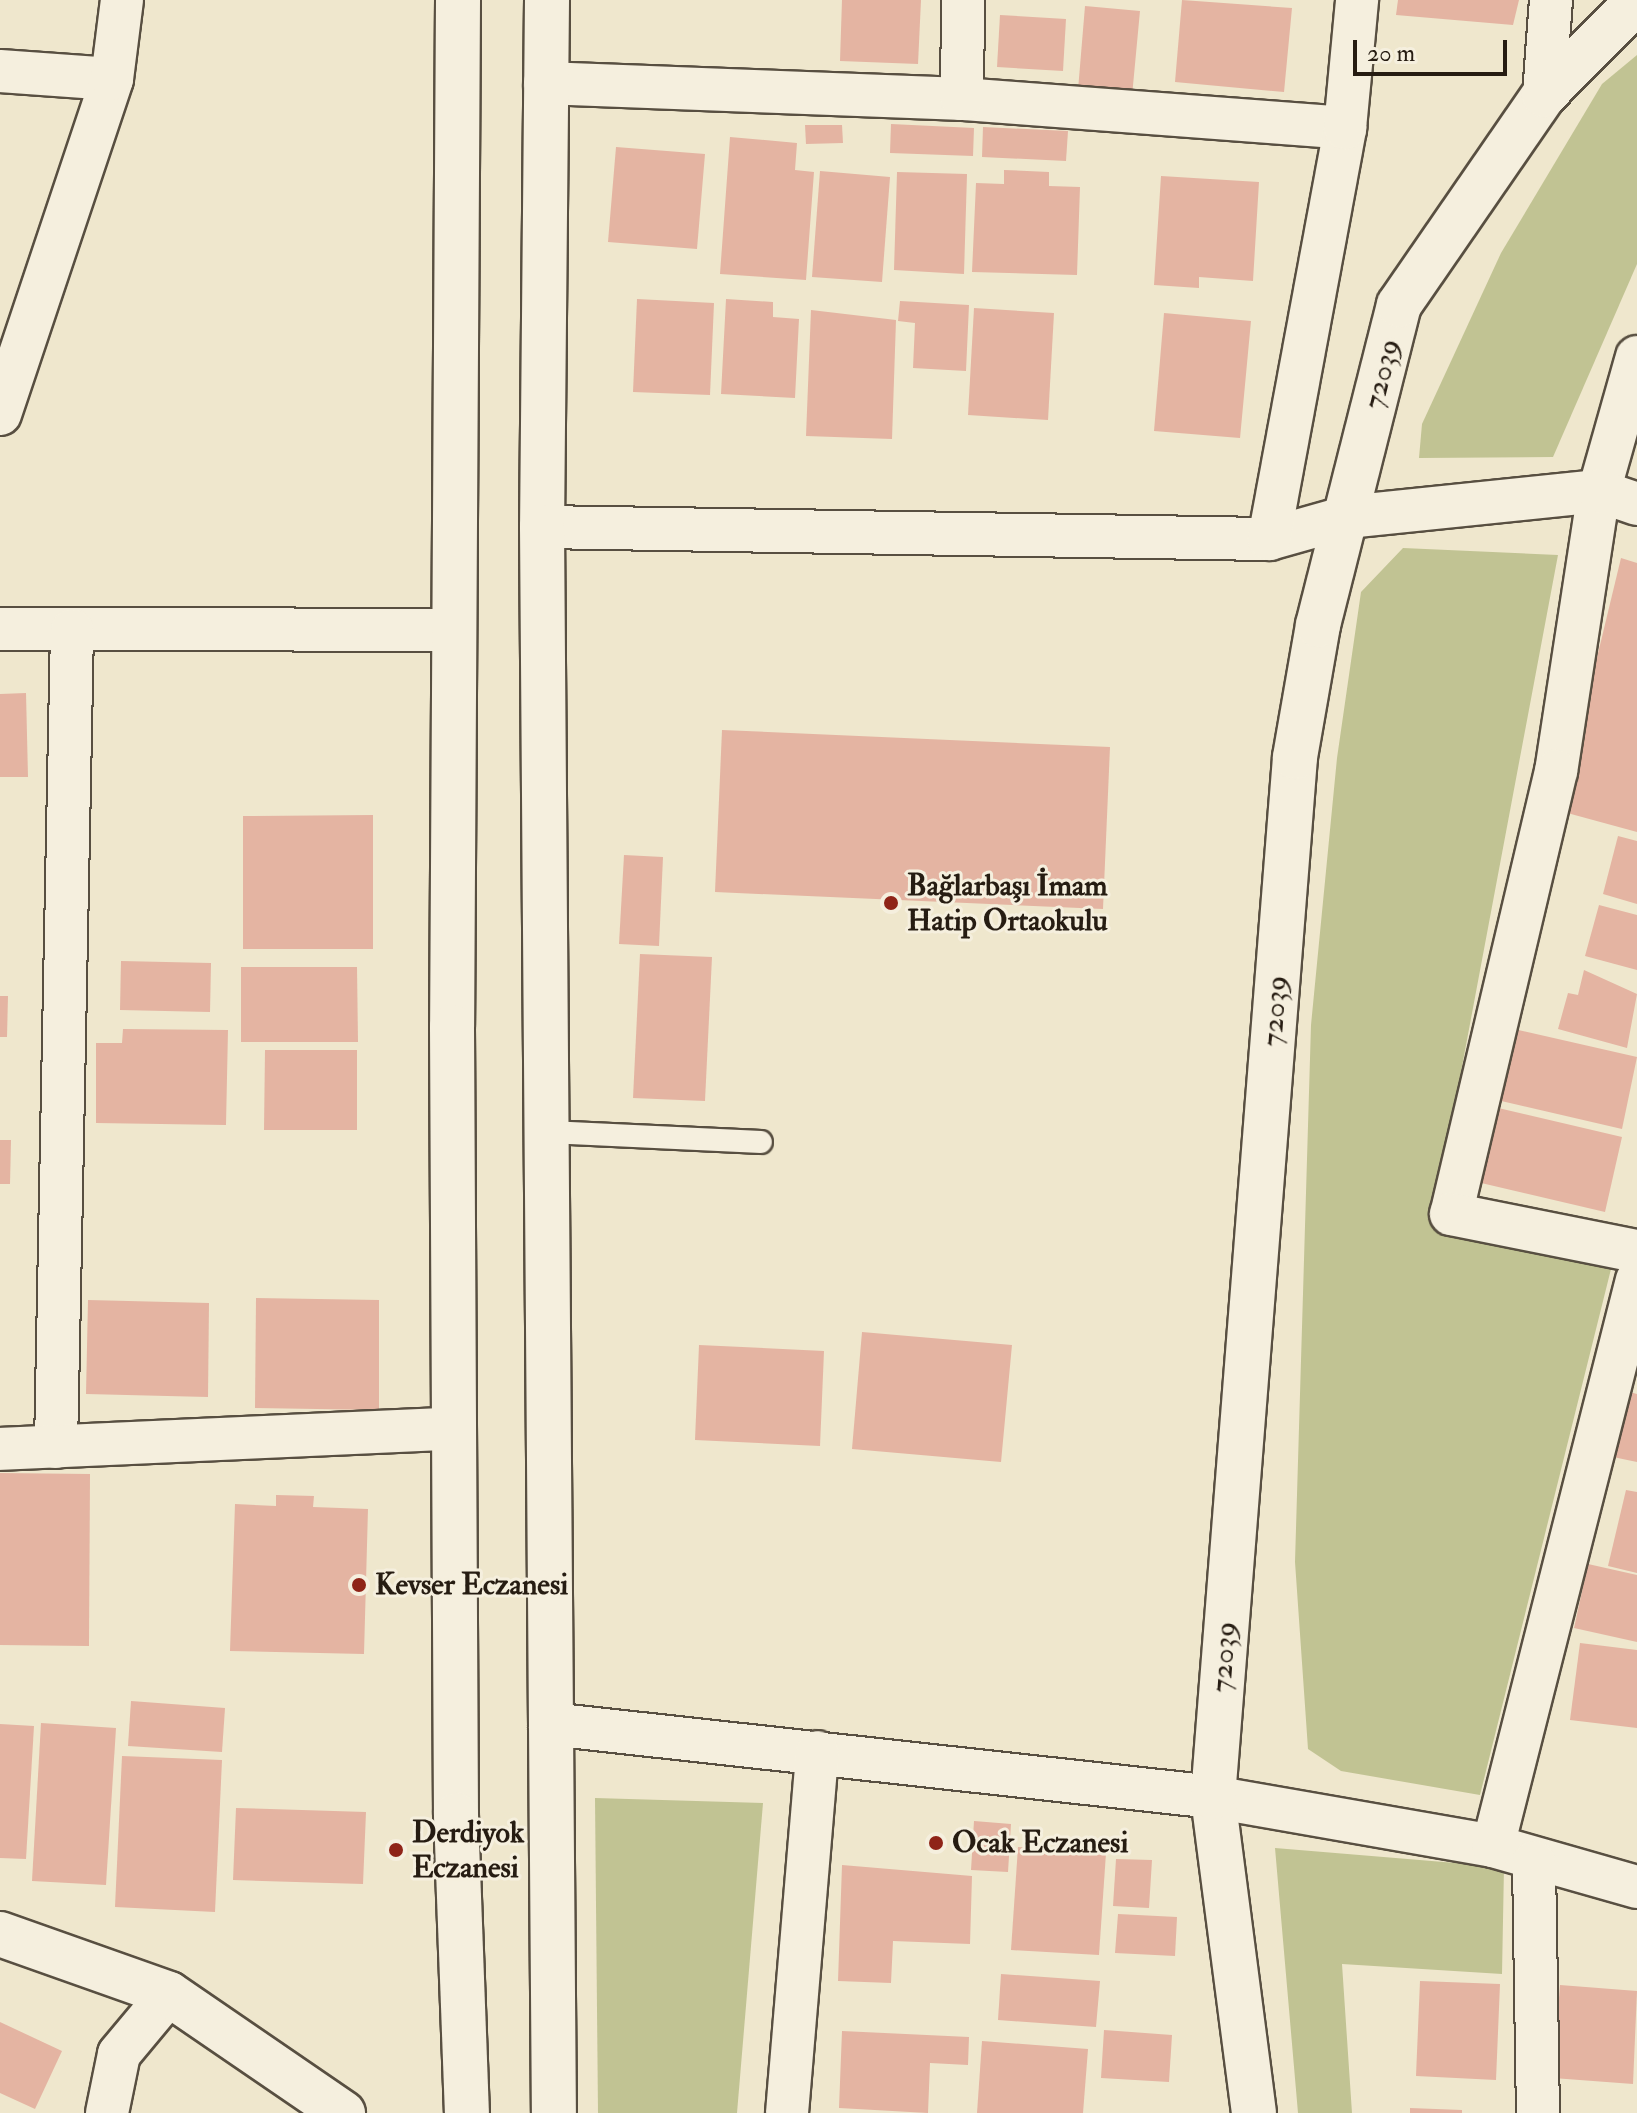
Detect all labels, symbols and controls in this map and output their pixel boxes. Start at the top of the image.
scale bar [1357,24,1511,74]
text: 20 m [1367,38,1415,69]
street label: 72039 [1356,335,1408,413]
place label: Bağlarbaşı İmam Hatip Ortaokulu [907,868,1108,938]
marker: Bağlarbaşı İmam Hatip Ortaokulu [882,894,900,912]
street label: 72039 [1255,974,1295,1048]
place label: Kevser Eczanesi [375,1567,568,1603]
marker: Kevser Eczanesi [350,1576,368,1594]
street label: 72039 [1204,1620,1244,1694]
place label: Derdiyok Eczanesi [412,1815,524,1886]
place label: Ocak Eczanesi [952,1825,1128,1861]
marker: Ocak Eczanesi [927,1834,945,1852]
marker: Derdiyok Eczanesi [387,1841,405,1859]

